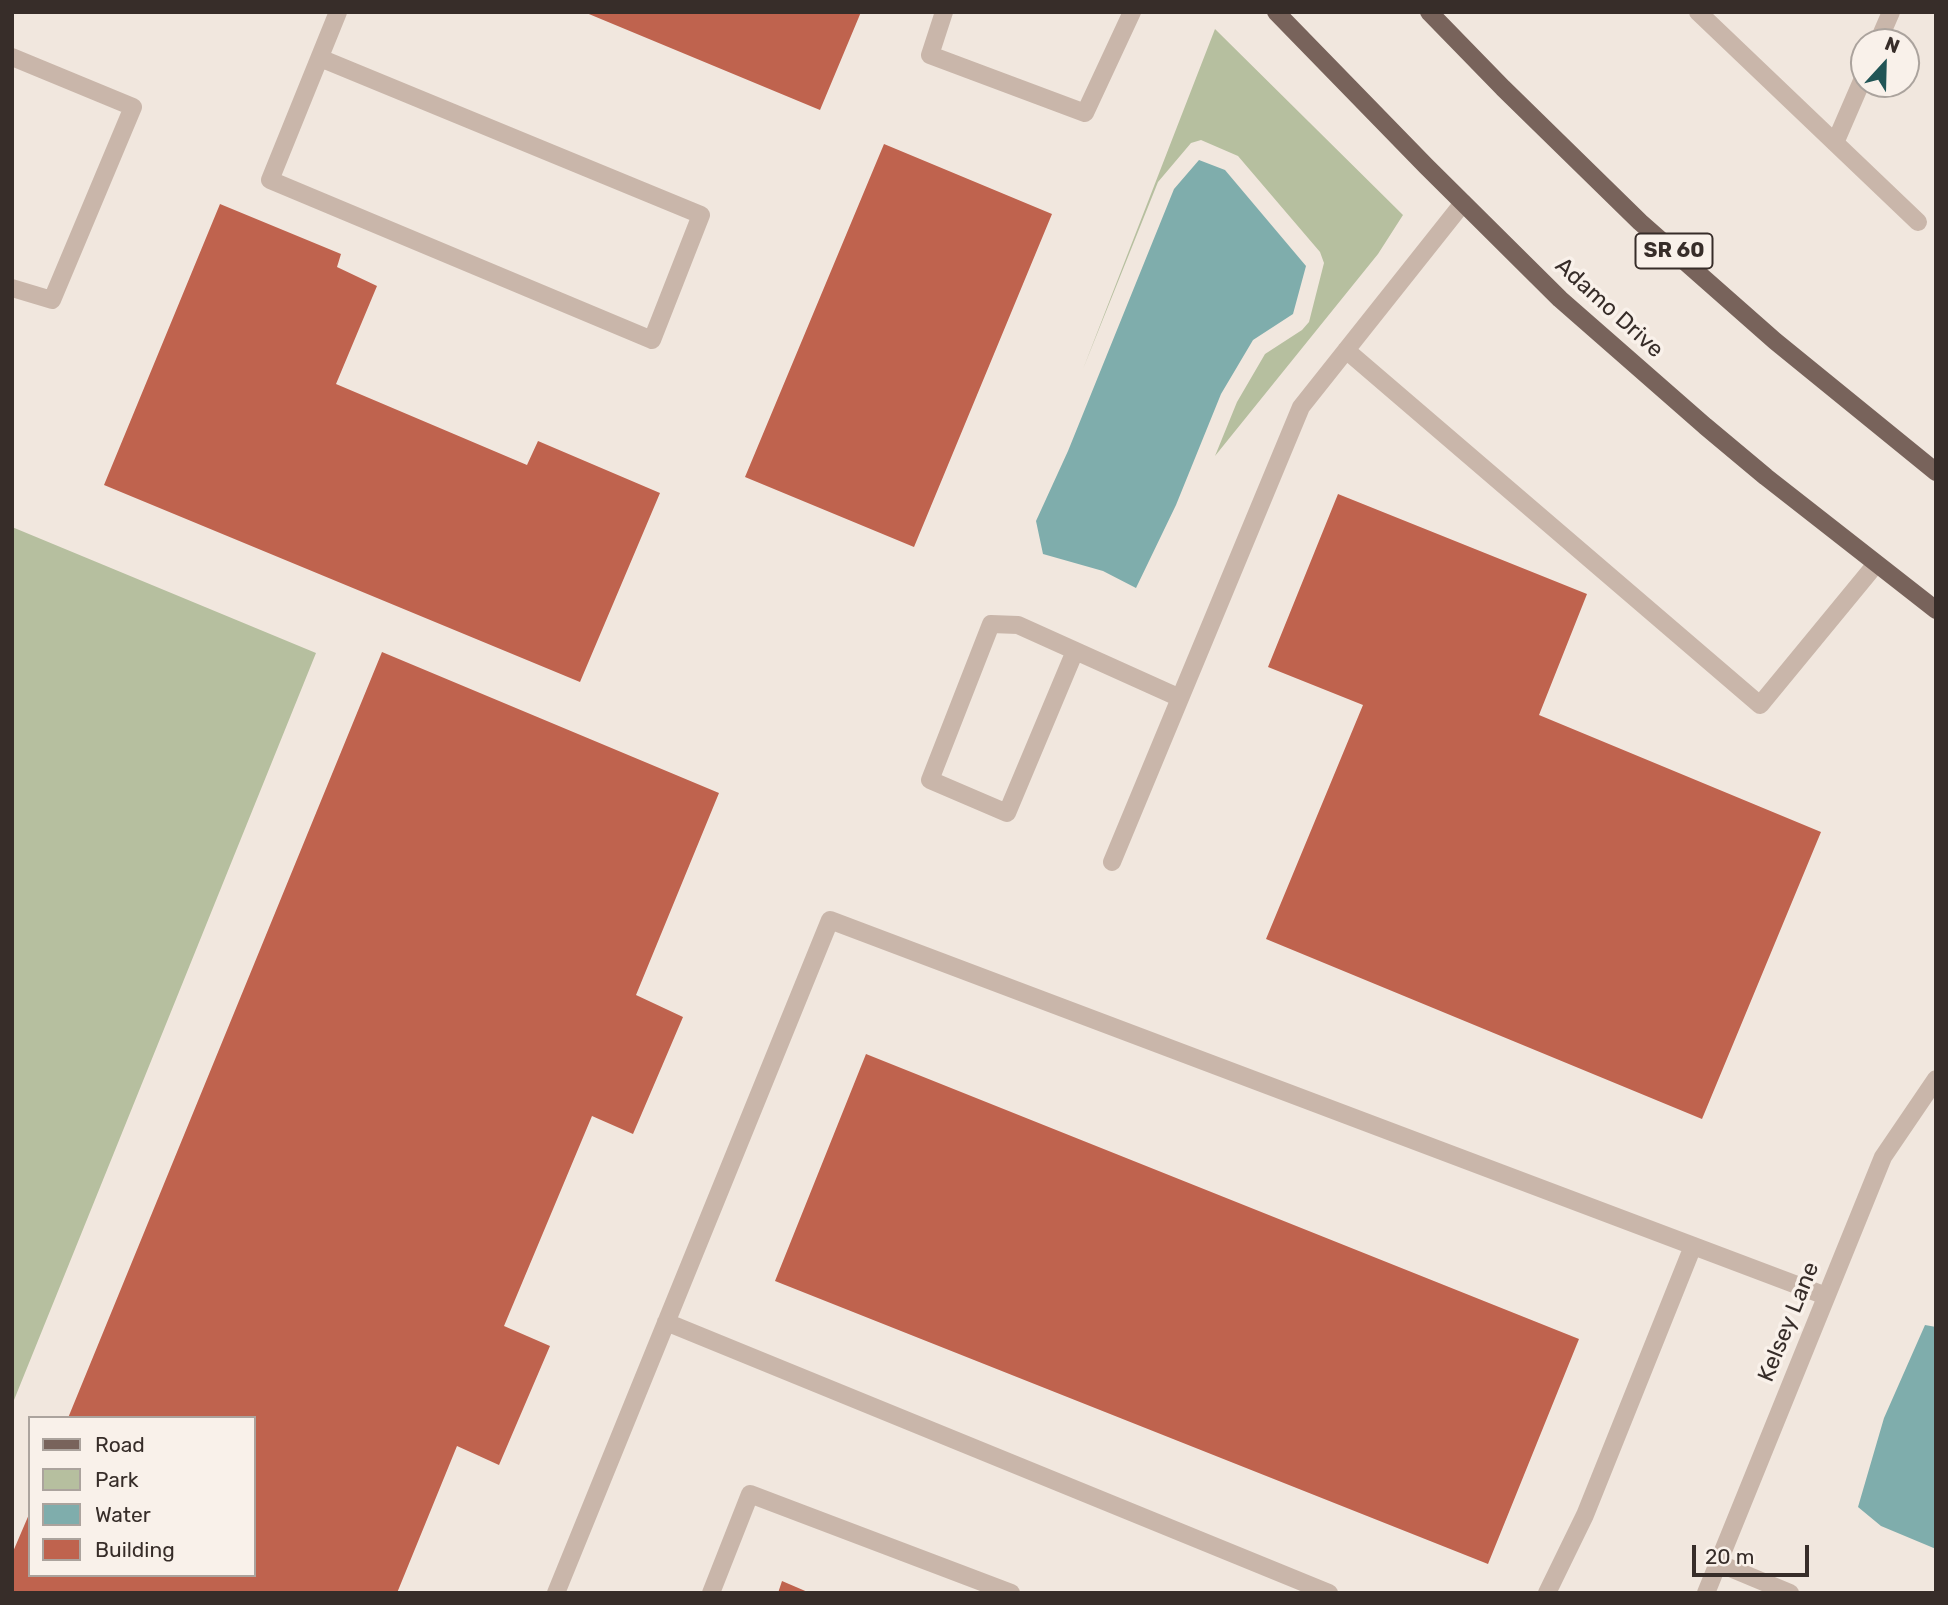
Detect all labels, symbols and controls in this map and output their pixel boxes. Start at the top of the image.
north arrow [1850,28,1920,98]
text: N [1882,32,1903,58]
road number: SR 60 [1636,233,1712,268]
street label: Adamo Drive [1549,252,1669,364]
street label: Kelsey Lane [1752,1258,1826,1386]
legend [28,1416,256,1577]
text: Road [95,1432,145,1457]
text: Park [95,1467,139,1492]
text: Water [95,1502,151,1527]
scale bar [1696,1532,1813,1576]
text: Building [95,1537,175,1562]
text: 20 m [1705,1544,1754,1569]

